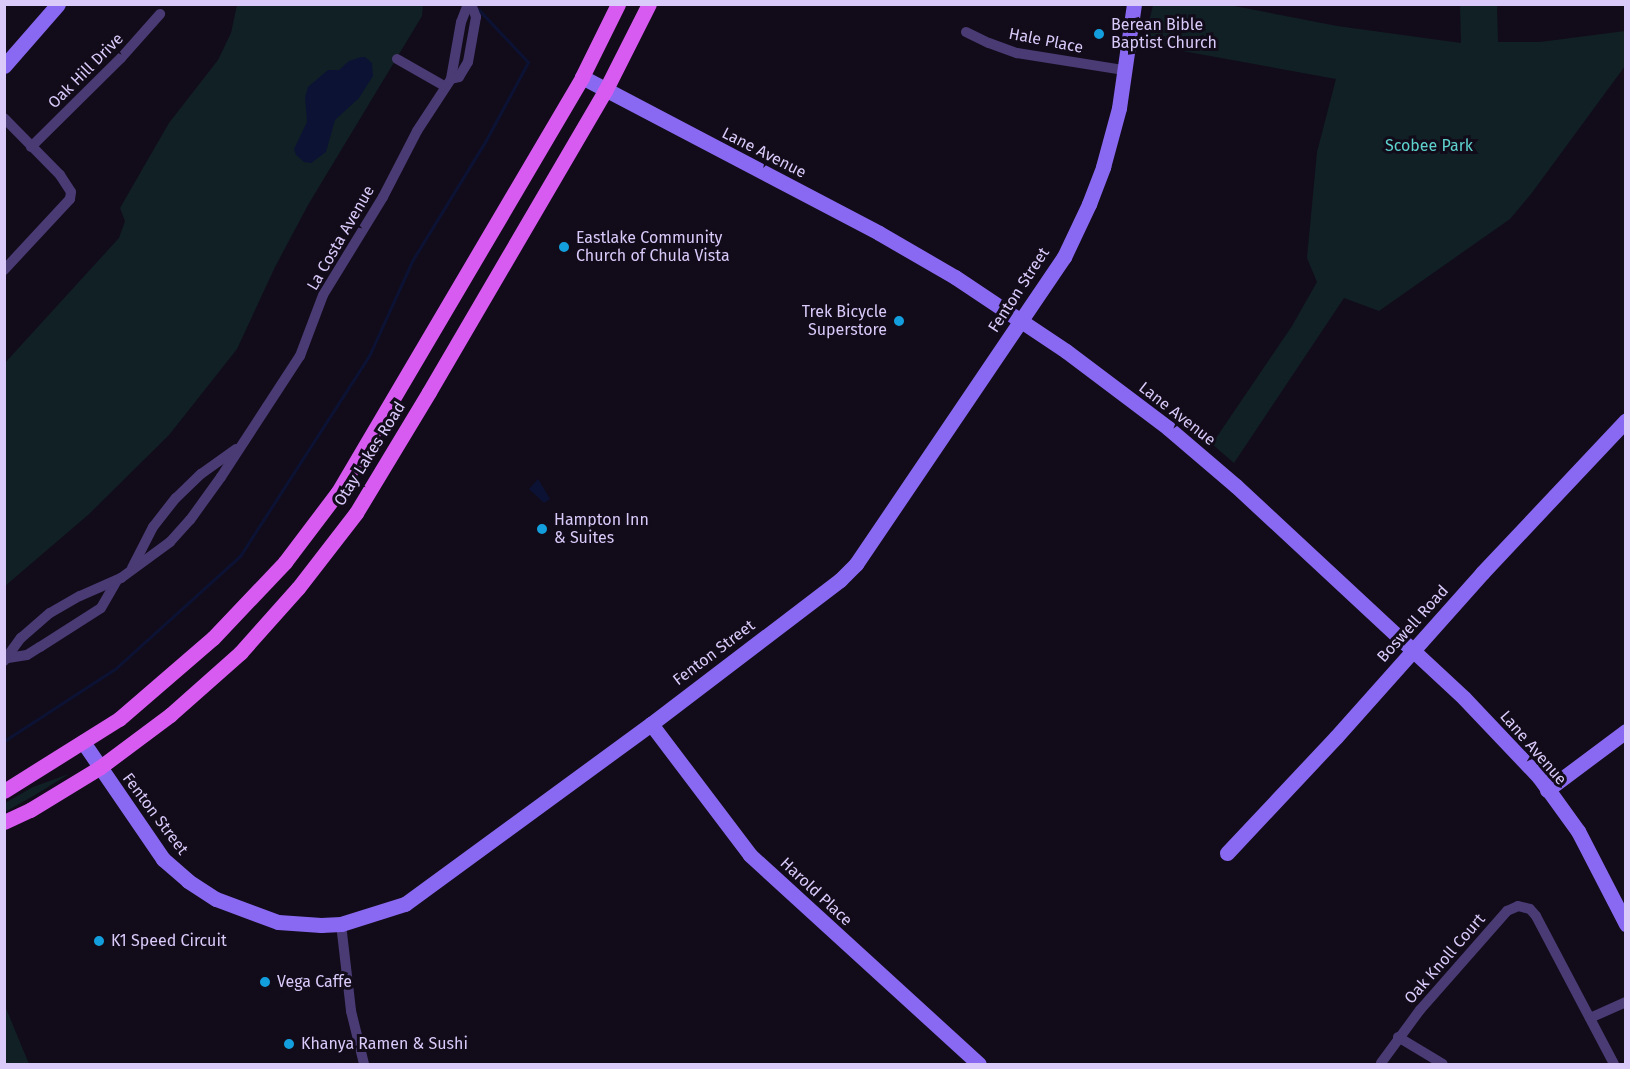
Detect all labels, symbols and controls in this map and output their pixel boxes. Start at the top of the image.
place label: Berean Bible Baptist Church [1111,15,1217,53]
street label: Hale Place [1007,24,1085,58]
marker: Berean Bible Baptist Church [1092,27,1106,41]
street label: Oak Hill Drive [44,29,128,113]
street label: Lane Avenue [719,124,809,182]
park label: Scobee Park [1385,136,1473,156]
street label: La Costa Avenue [303,182,379,294]
place label: Eastlake Community Church of Chula Vista [576,228,730,266]
marker: Eastlake Community Church of Chula Vista [557,240,571,254]
street label: Fenton Street [984,244,1054,336]
place label: Trek Bicycle Superstore [802,302,887,340]
marker: Trek Bicycle Superstore [892,314,906,328]
street label: Lane Avenue [1135,378,1219,450]
street label: Otay Lakes Road [330,398,410,510]
place label: Hampton Inn & Suites [554,510,649,548]
marker: Hampton Inn & Suites [535,522,549,536]
street label: Boswell Road [1373,581,1453,667]
street label: Fenton Street [669,616,759,690]
street label: Lane Avenue [1496,707,1570,789]
street label: Fenton Street [118,769,192,859]
street label: Harold Place [776,854,856,930]
street label: Oak Knoll Court [1401,910,1489,1008]
place label: K1 Speed Circuit [111,931,227,951]
marker: K1 Speed Circuit [92,934,106,948]
place label: Vega Caffe [277,972,352,992]
marker: Vega Caffe [258,975,272,989]
place label: Khanya Ramen & Sushi [301,1034,468,1054]
marker: Khanya Ramen & Sushi [282,1037,296,1051]

